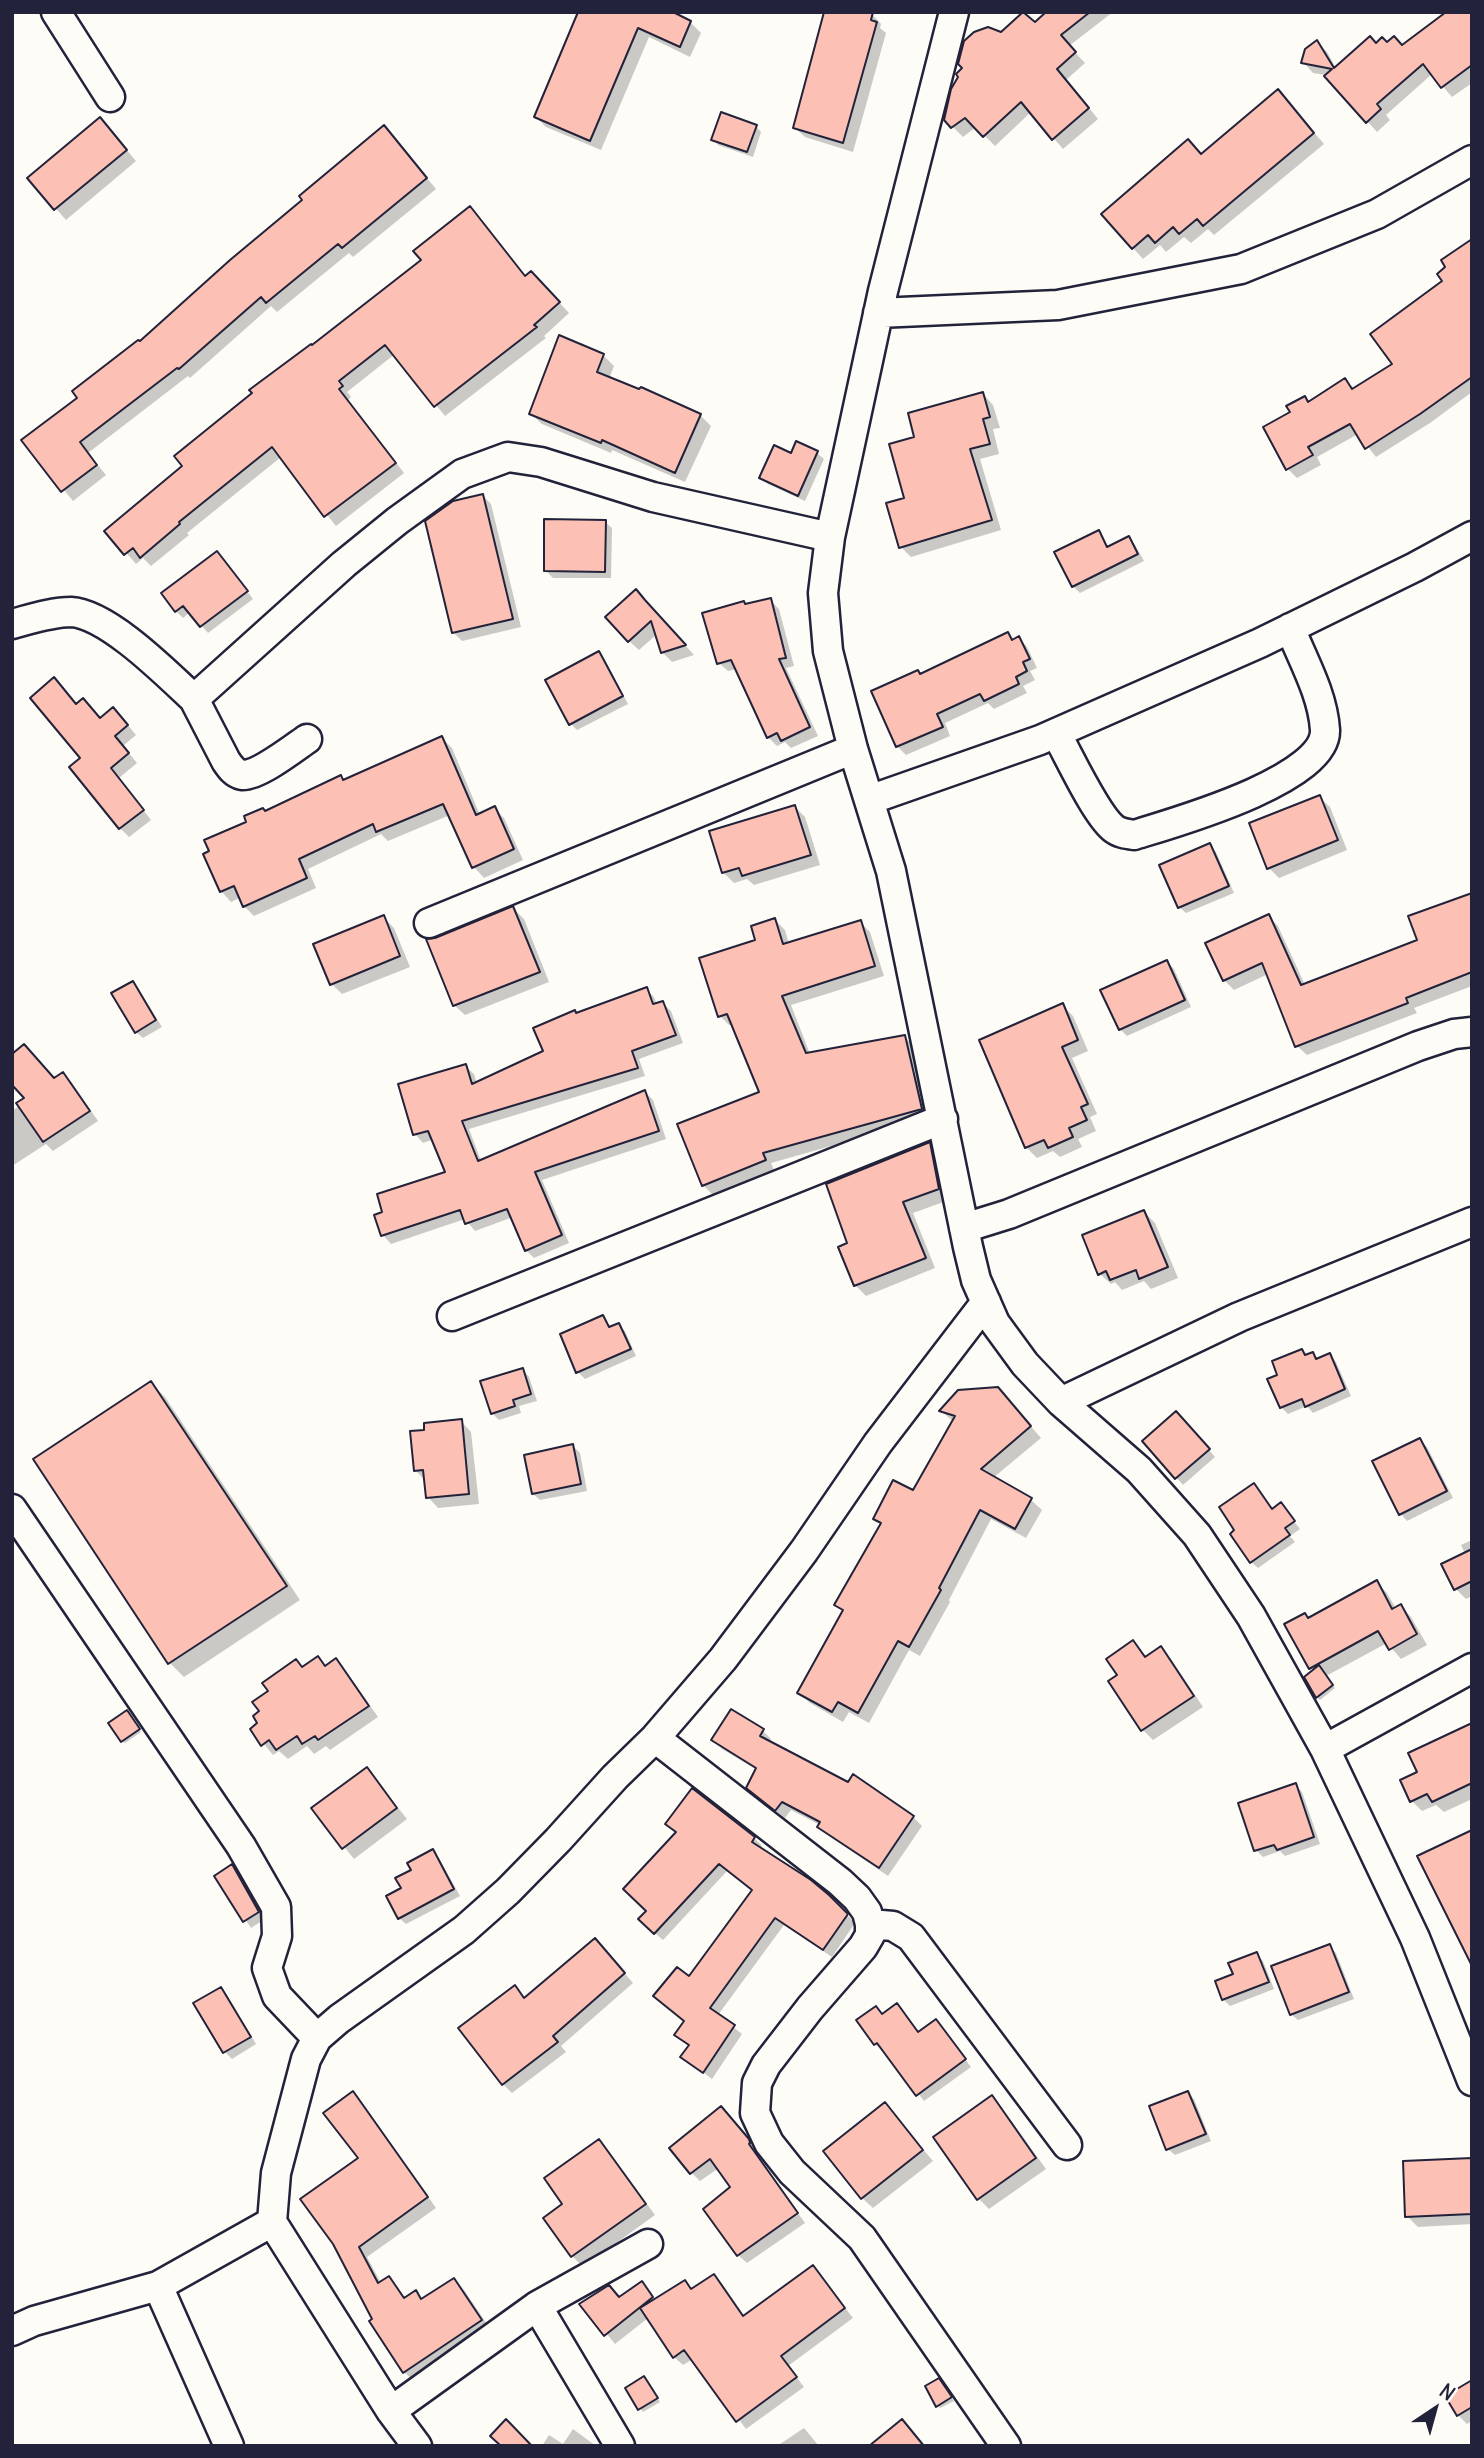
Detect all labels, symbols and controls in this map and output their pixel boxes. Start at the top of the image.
north arrow [1400,2374,1470,2444]
text: N [1435,2378,1460,2406]

